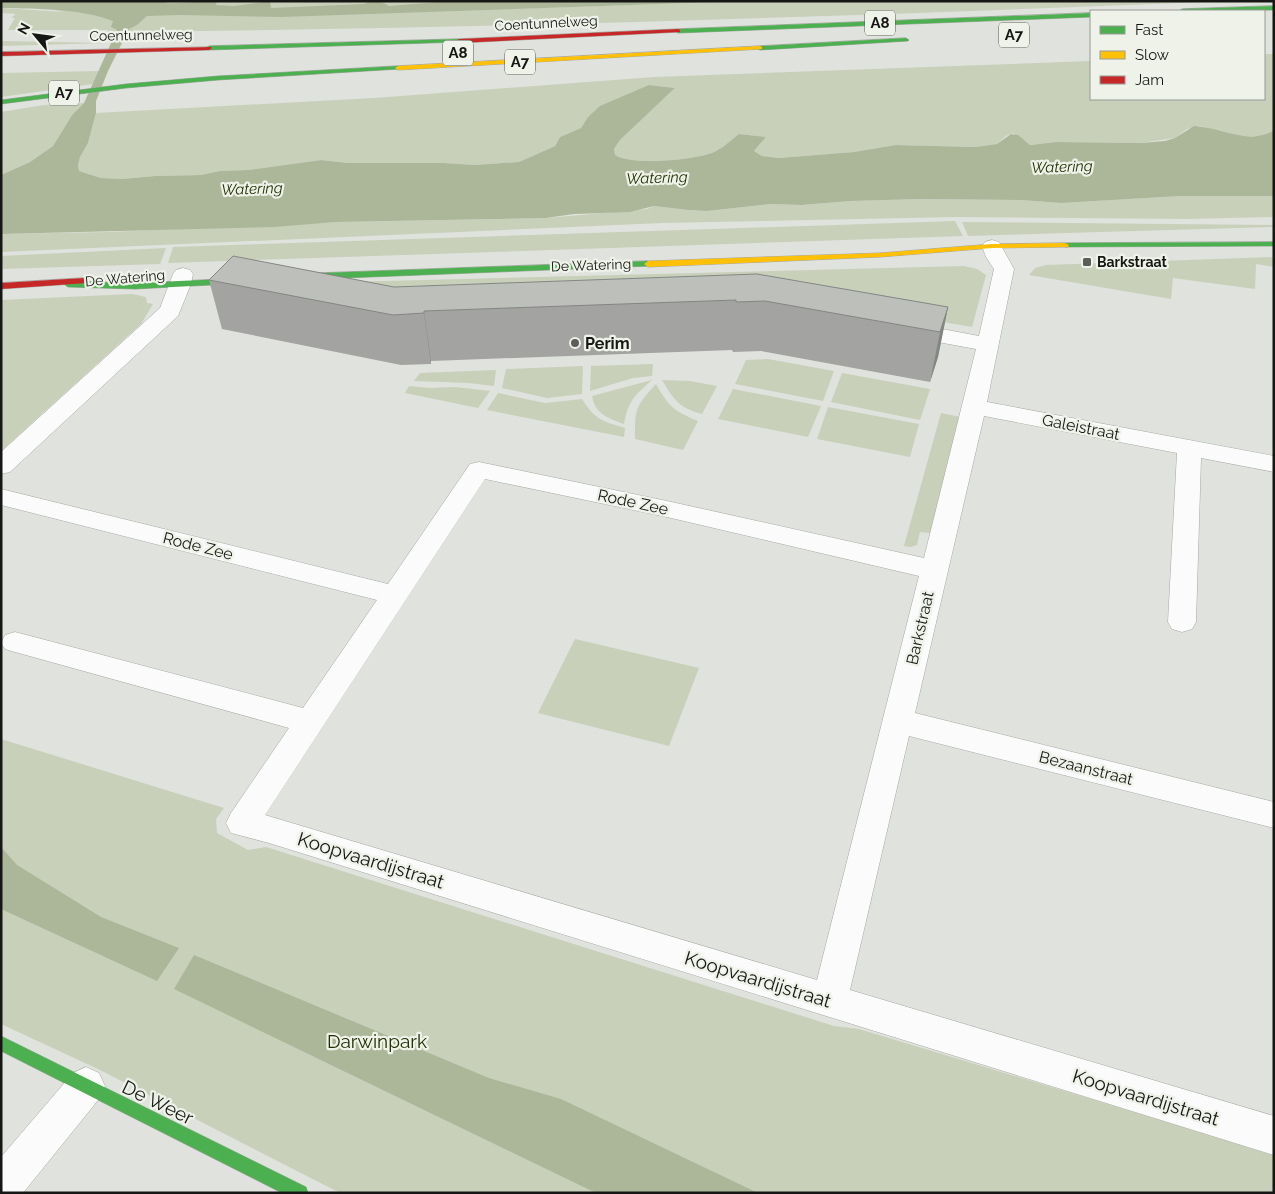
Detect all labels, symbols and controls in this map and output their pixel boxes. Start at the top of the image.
north arrow [10,10,60,60]
road number: A8 [865,10,895,36]
legend [1090,10,1265,100]
street label: Coentunnelweg [494,12,598,34]
text: N [14,20,33,37]
text: Fast [1135,21,1163,39]
road number: A7 [999,22,1029,48]
street label: Coentunnelweg [89,26,193,44]
road number: A8 [443,40,473,66]
text: Slow [1135,46,1169,64]
road number: A7 [505,50,535,74]
text: Jam [1135,71,1164,89]
road number: A7 [49,80,79,106]
water label: Watering [1031,157,1093,177]
water label: Watering [626,168,688,188]
water label: Watering [221,179,283,199]
place label: Barkstraat [1097,254,1167,270]
street label: De Watering [551,256,631,274]
marker: Barkstraat [1081,256,1093,268]
street label: De Watering [84,267,166,289]
place label: Perim [585,334,630,353]
marker: Perim [569,337,581,349]
street label: Galeistraat [1040,410,1122,444]
street label: Rode Zee [596,485,670,519]
street label: Rode Zee [161,528,235,564]
street label: Barkstraat [902,589,938,667]
street label: Bezaanstraat [1037,747,1135,789]
street label: Koopvaardijstraat [295,827,448,893]
street label: Koopvaardijstraat [682,946,835,1012]
park label: Darwinpark [327,1030,427,1052]
street label: Koopvaardijstraat [1070,1064,1223,1130]
street label: De Weer [119,1075,197,1129]

